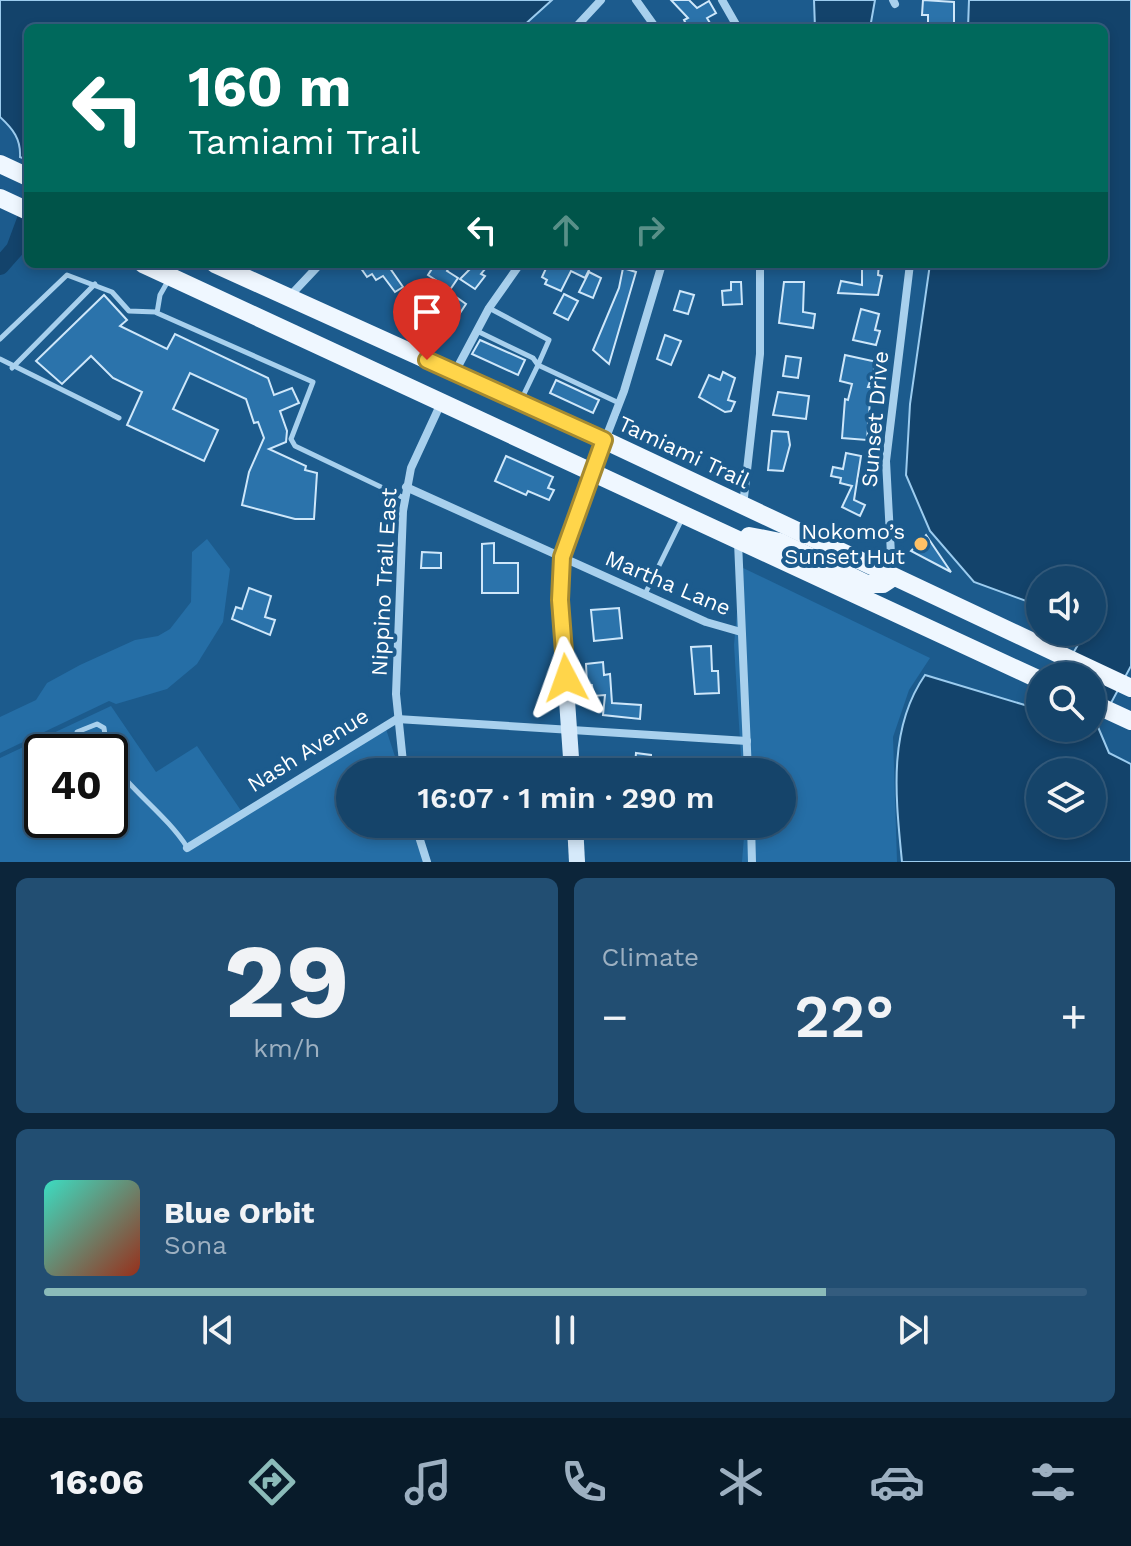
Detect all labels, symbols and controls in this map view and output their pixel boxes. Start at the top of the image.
text: 160 m [188,54,351,120]
icon: left [56,56,160,160]
text: Tamiami Trail [188,121,420,163]
icon: left [460,208,504,252]
icon: ahead [544,208,588,252]
icon: right [628,208,672,252]
pin [393,278,461,360]
icon: arrive [405,290,449,334]
street label: Sunset Drive [857,350,893,488]
street label: Tamiami Trail [614,411,754,493]
street label: Nippino Trail East [367,487,401,677]
place label: Nokomo’s Sunset Hut [784,519,905,569]
marker: Nokomo’s Sunset Hut [912,535,930,553]
street label: Martha Lane [602,545,734,621]
map controls [1026,566,1106,838]
button: sound [1026,566,1106,646]
position arrow [524,636,608,720]
button: search [1026,662,1106,742]
street label: Nash Avenue [243,703,373,797]
speed limit sign: 40 [24,734,128,838]
button: layers [1026,758,1106,838]
text: 16:07 · 1 min · 290 m [418,780,714,815]
text: 29 [224,920,350,1042]
text: Climate [602,942,699,972]
text: 22° [794,981,894,1052]
text: − [602,991,628,1043]
text: + [1060,991,1087,1043]
text: km/h [253,1033,320,1063]
text: Blue Orbit [164,1195,314,1230]
text: Sona [164,1230,227,1260]
icon: previous [196,1308,240,1352]
icon: pause [543,1308,587,1352]
icon: next [891,1308,935,1352]
icon: directions [244,1454,300,1510]
icon: music [400,1454,456,1510]
icon: phone [556,1454,612,1510]
icon: climate [713,1454,769,1510]
icon: car [869,1454,925,1510]
icon: filters [1025,1454,1081,1510]
text: 16:06 [50,1461,144,1503]

